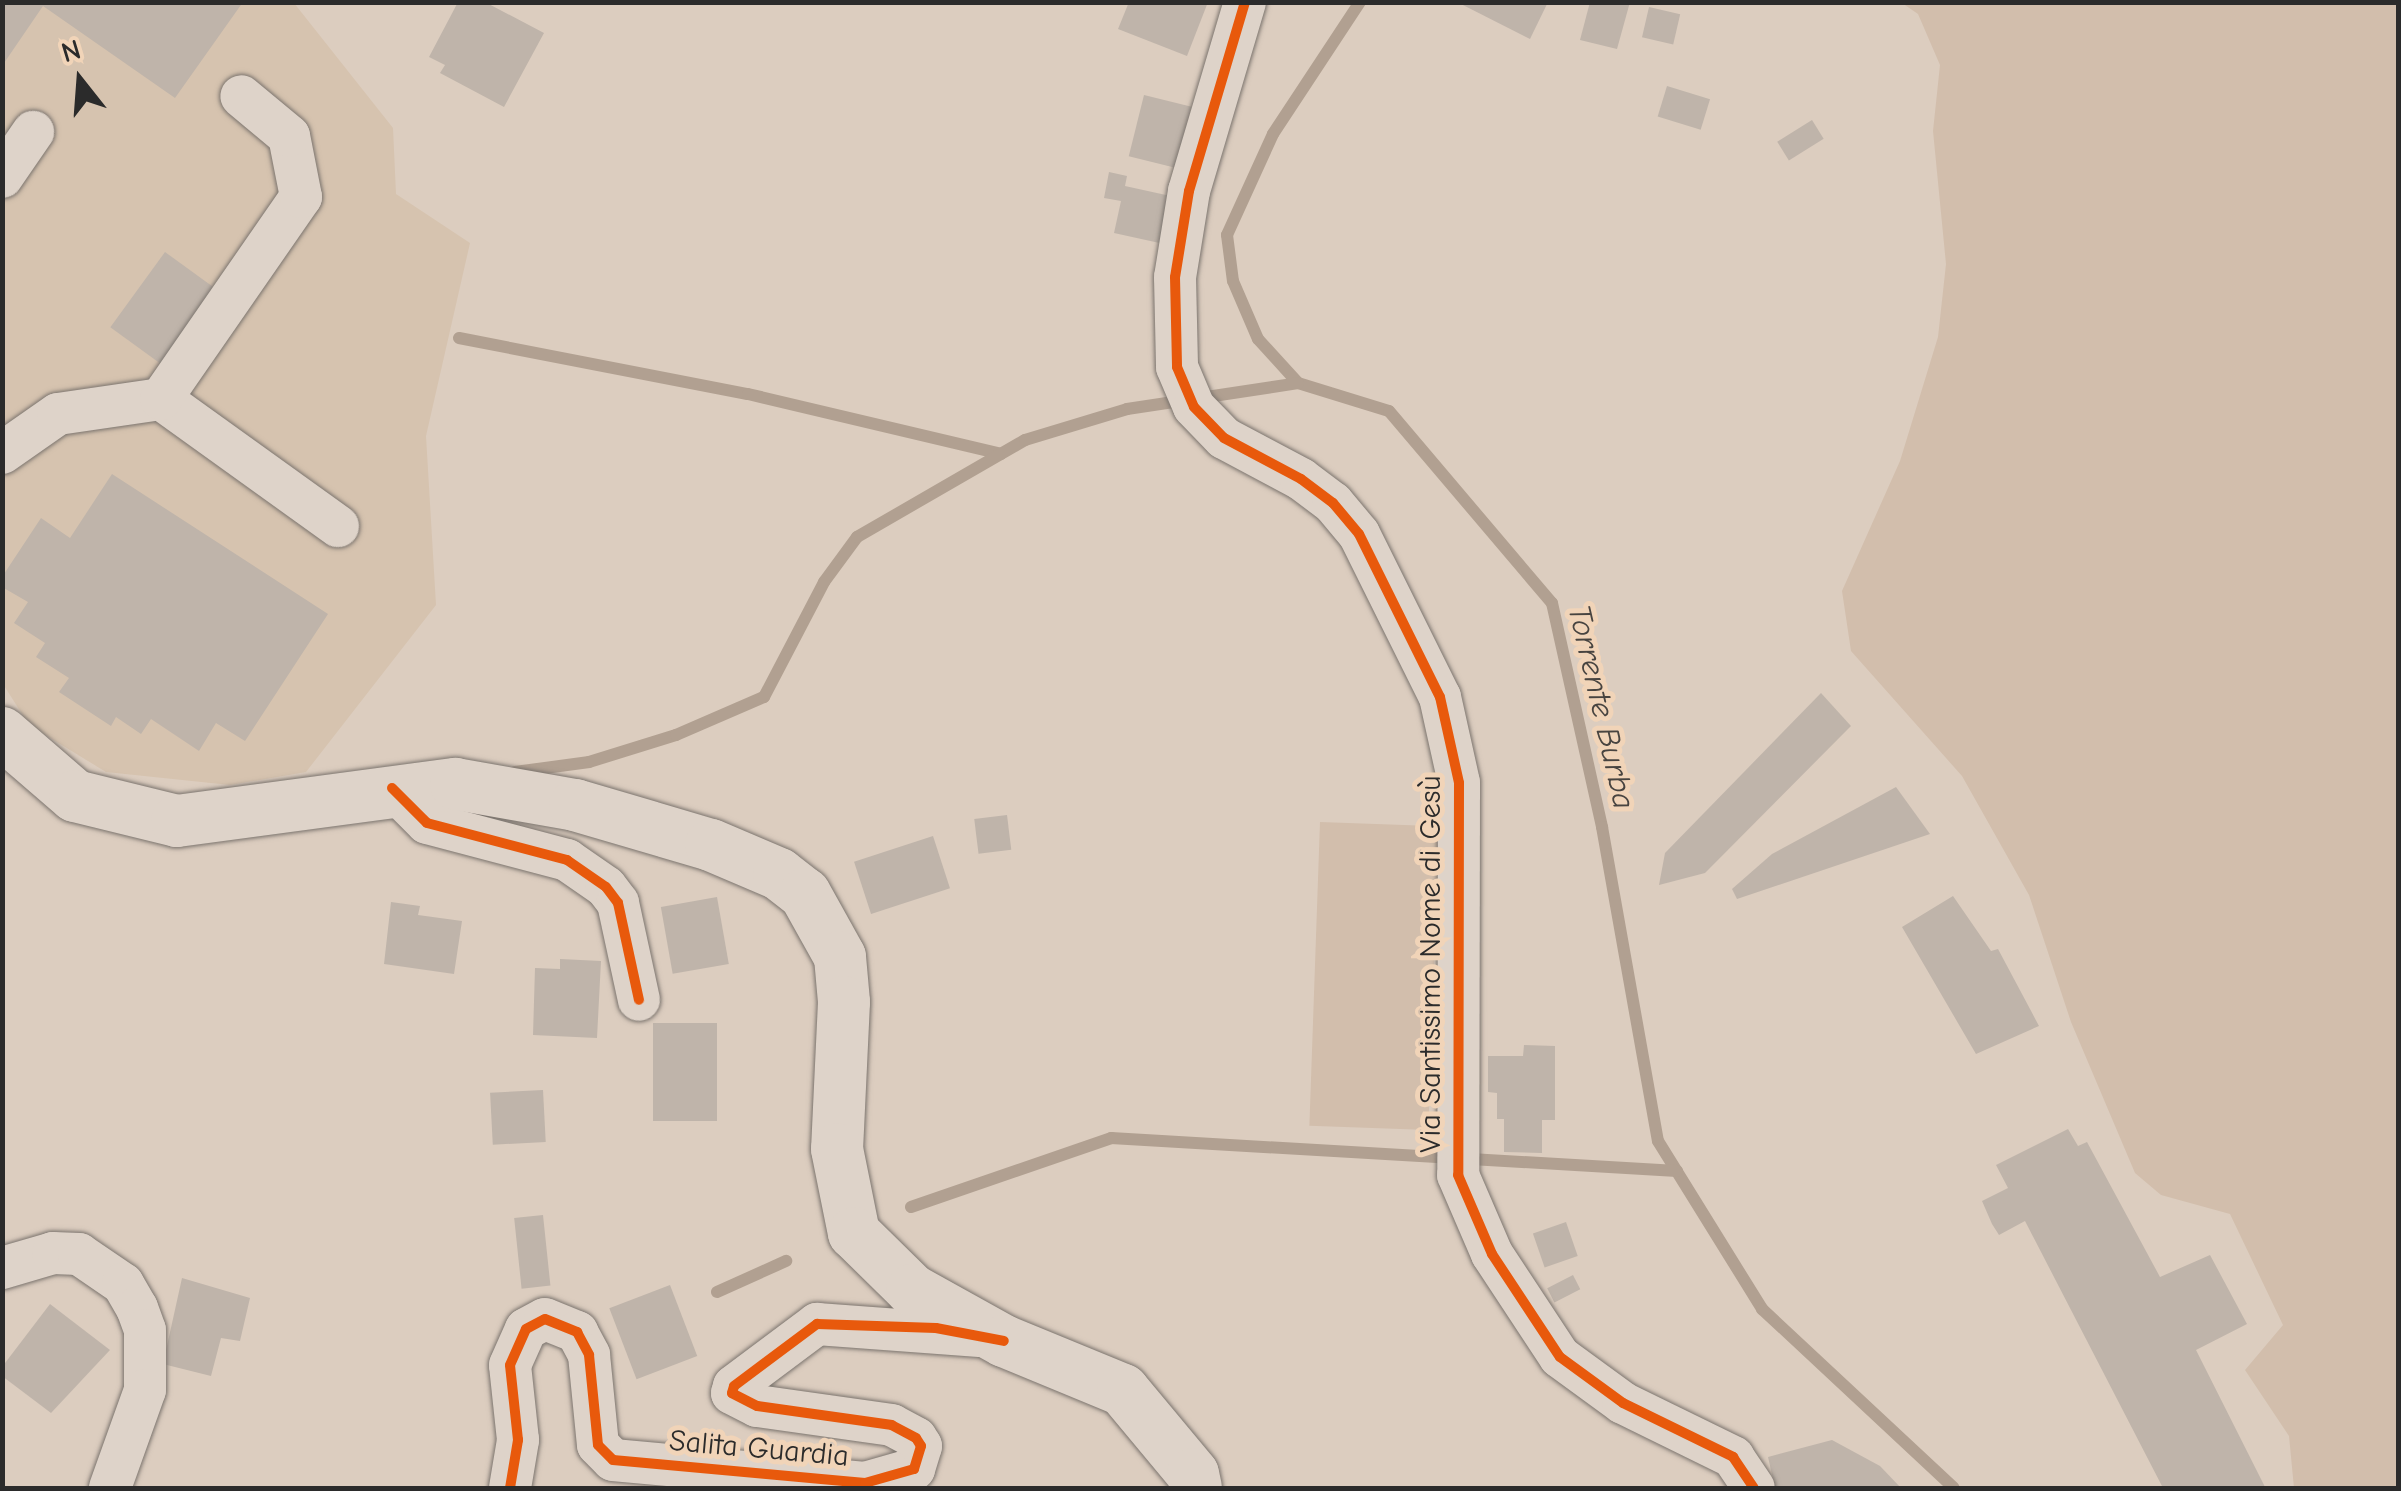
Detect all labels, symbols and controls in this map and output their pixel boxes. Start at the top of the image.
north arrow [30,30,130,130]
text: N [58,33,85,69]
water label: Torrente Burba [1559,601,1643,813]
street label: Via Santissimo Nome di Gesù [1413,775,1449,1153]
street label: Salita Guardia [668,1423,850,1475]

